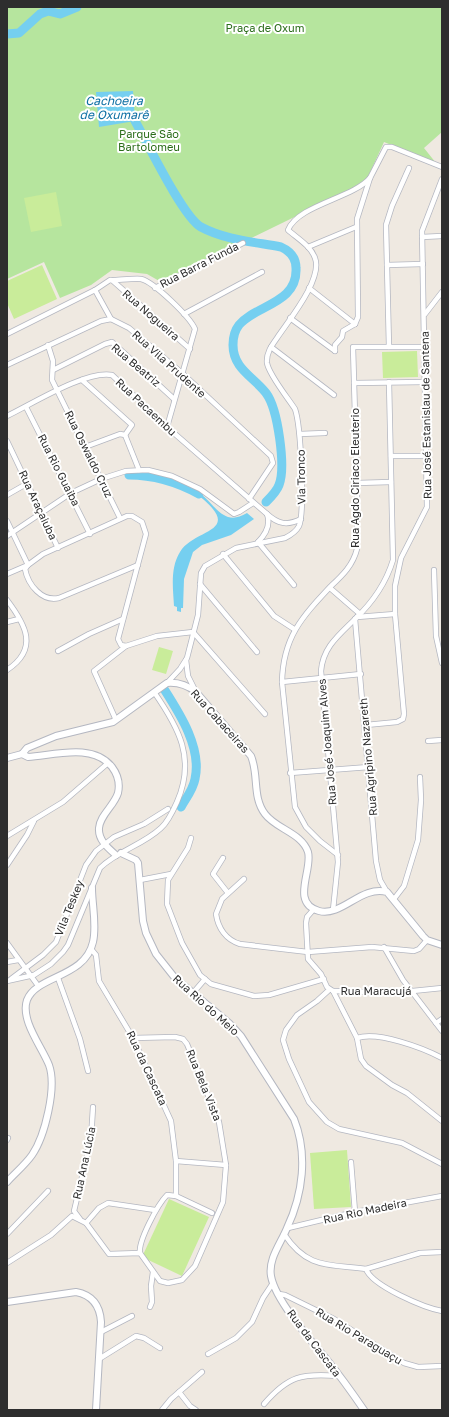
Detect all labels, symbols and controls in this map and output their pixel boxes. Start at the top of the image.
park label: Praça de Oxum [226,21,304,34]
water label: Cachoeira de Oxumarê [80,93,149,122]
park label: Parque São Bartolomeu [118,127,180,153]
street label: Rua Barra Funda [157,239,240,290]
street label: Rua Nogueira [120,286,182,343]
street label: Rua Vila Prudente [130,327,209,400]
street label: Rua José Estanislau de Santena [418,331,433,499]
street label: Rua Beatriz [109,340,164,389]
street label: Rua Pacaembu [113,375,179,438]
street label: Rua Oswaldo Cruz [63,408,116,500]
street label: Rua Agdo Ciriaco Eleuterio [348,408,361,548]
street label: Rua Rio Guaiba [36,432,83,508]
street label: Via Tronco [294,449,307,505]
street label: Rua Araçaiuba [17,468,60,542]
street label: Rua José Joaquim Alves [314,678,339,806]
street label: Rua Cabaceiras [188,686,252,755]
street label: Rua Agripino Nazareth [356,698,379,816]
street label: Vila Teskey [51,878,86,938]
street label: Rua Rio do Meio [171,972,242,1038]
street label: Rua Maracujá [341,984,411,997]
street label: Rua da Cascata [124,1028,170,1107]
street label: Rua Bela Vista [184,1047,225,1122]
street label: Rua Ana Lúcia [69,1125,98,1200]
street label: Rua Rio Madeira [322,1195,408,1226]
street label: Rua Rio Paraguaçu [314,1305,405,1367]
street label: Rua da Cascata [285,1306,344,1379]

